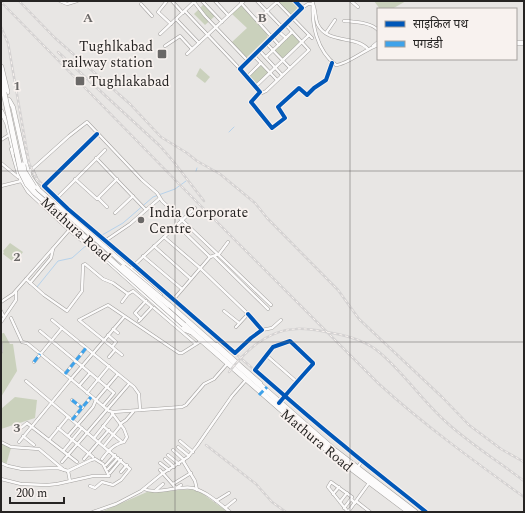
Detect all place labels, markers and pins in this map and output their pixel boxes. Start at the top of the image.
place label: Tughlkabad railway station [62,36,153,73]
marker: Tughlkabad railway station [156,48,168,60]
place label: Tughlakabad [89,71,170,92]
marker: Tughlakabad [74,75,86,87]
place label: India Corporate Centre [149,202,249,239]
marker: India Corporate Centre [136,215,146,225]

